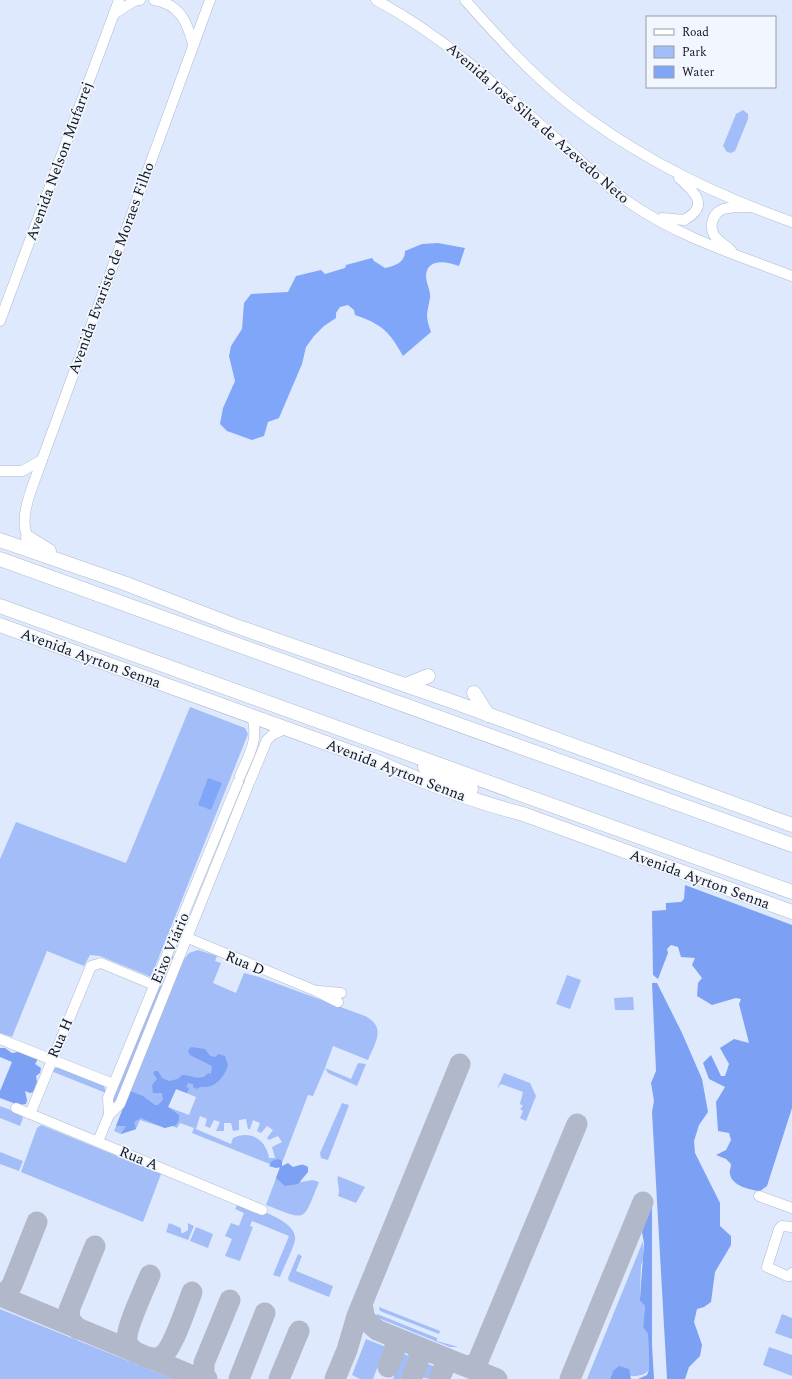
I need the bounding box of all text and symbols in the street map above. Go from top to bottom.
legend [646,16,776,88]
text: Road [682,23,709,42]
street label: Avenida José Silva de Azevedo Neto [441,37,634,210]
text: Park [682,43,707,62]
text: Water [682,63,714,82]
street label: Avenida Nelson Mufarrej [20,78,99,244]
street label: Avenida Evaristo de Moraes Filho [62,159,161,377]
street label: Avenida Ayrton Senna [17,622,165,695]
street label: Avenida Ayrton Senna [323,733,470,808]
street label: Avenida Ayrton Senna [626,843,774,916]
street label: Eixo Viário [145,909,196,987]
street label: Rua D [221,945,268,982]
street label: Rua H [42,1015,79,1062]
street label: Rua A [116,1140,162,1177]

